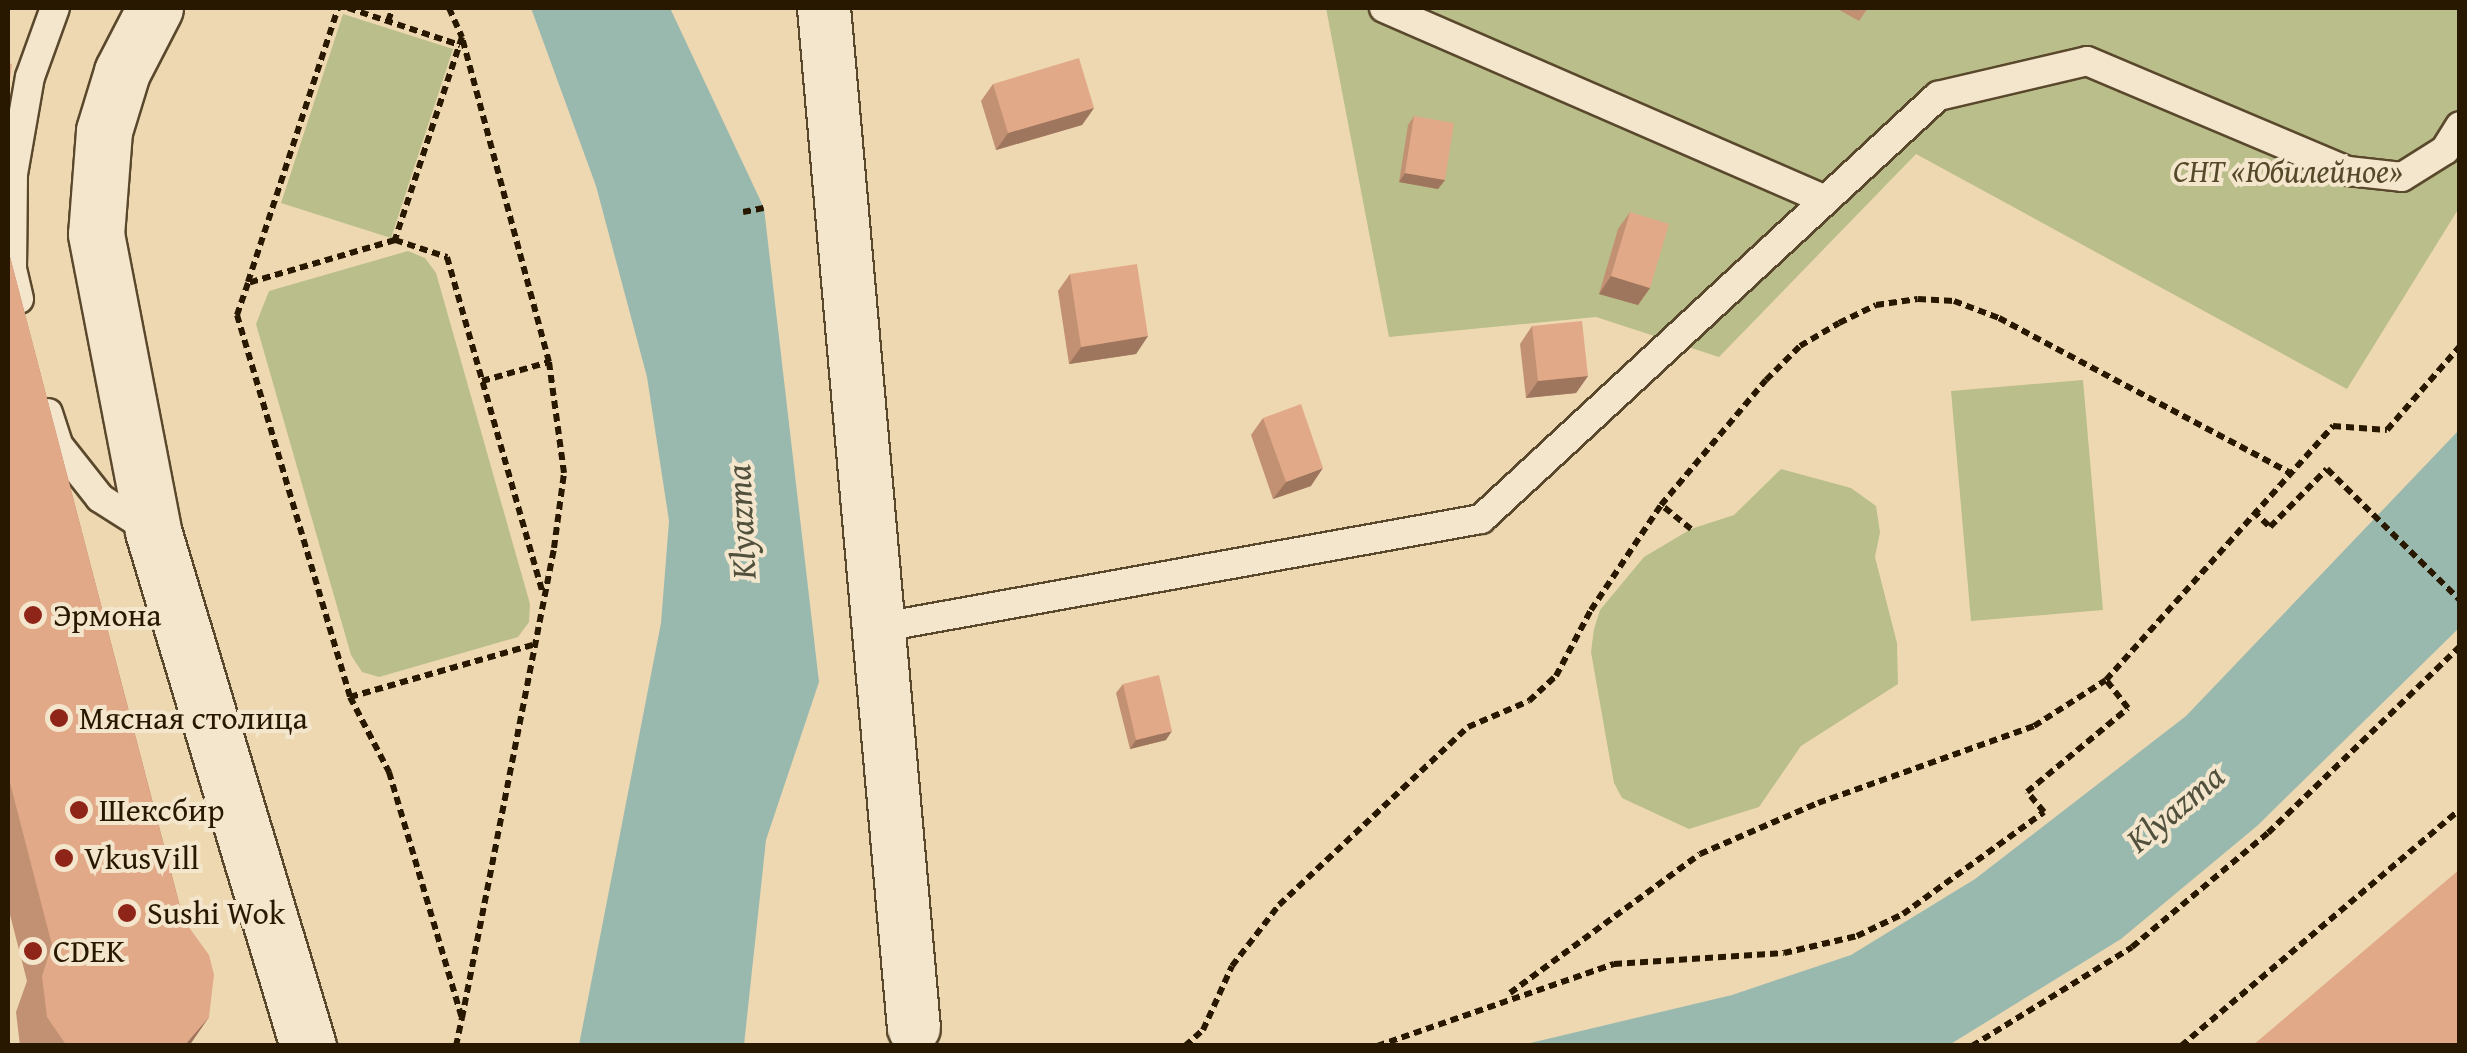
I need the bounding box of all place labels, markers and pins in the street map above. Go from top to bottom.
place label: Эрмона [53,596,162,634]
marker: Эрмона [22,604,44,626]
place label: Мясная столица [79,699,308,737]
marker: Мясная столица [48,707,70,729]
place label: Шексбир [99,791,224,829]
marker: Шексбир [68,799,90,821]
place label: VkusVill [84,839,199,877]
marker: VkusVill [53,847,75,869]
place label: Sushi Wok [147,894,285,932]
marker: Sushi Wok [116,902,138,924]
place label: CDEK [53,932,125,970]
marker: CDEK [22,940,44,962]

